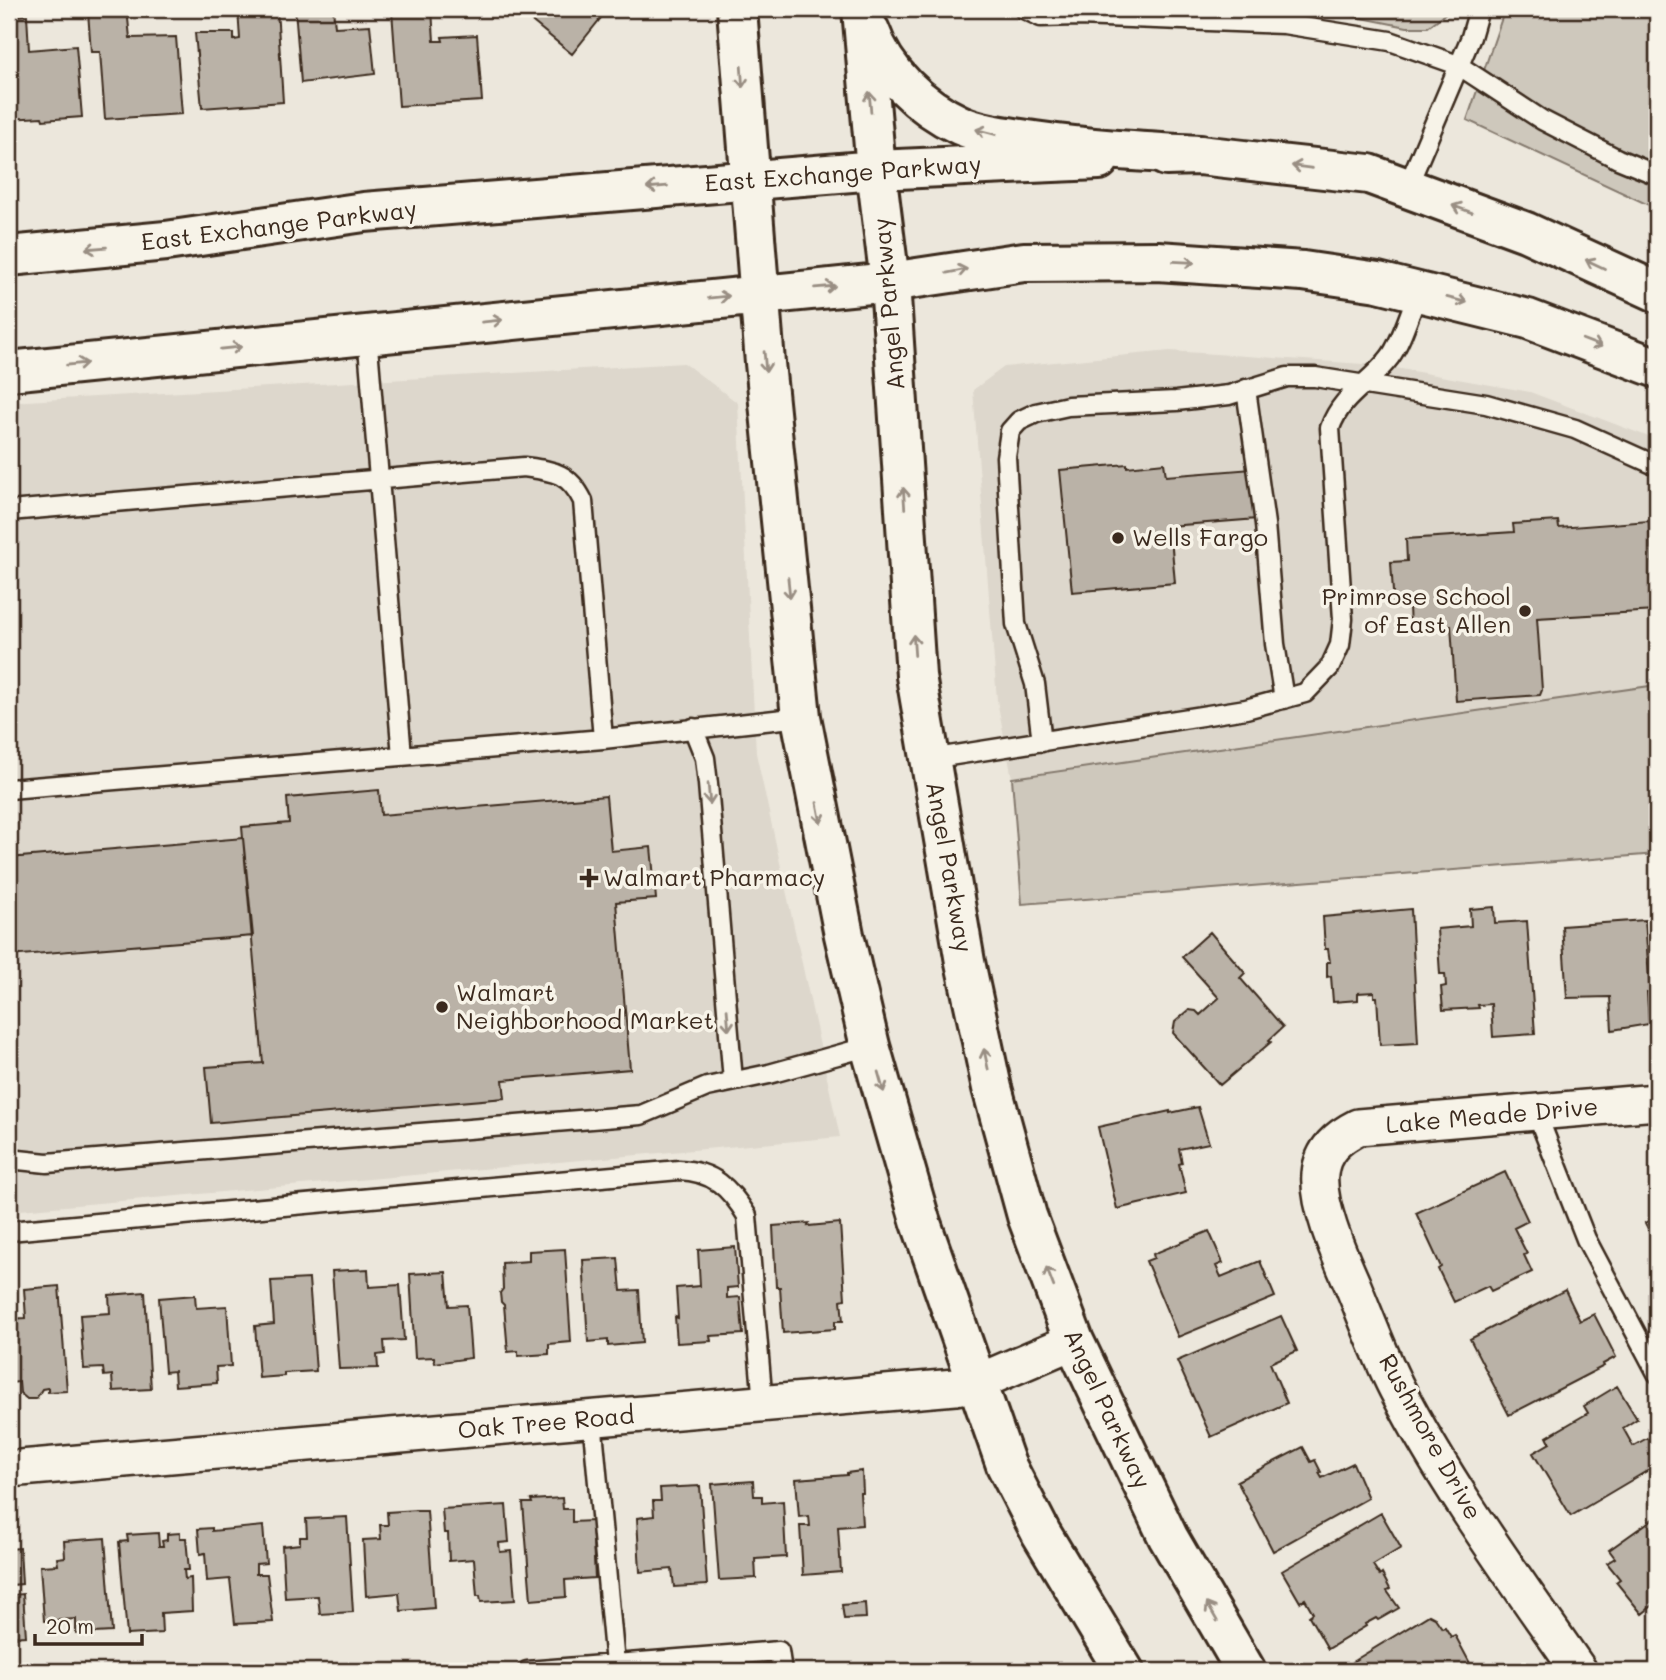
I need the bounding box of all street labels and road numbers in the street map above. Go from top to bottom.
street label: East Exchange Parkway [703,147,982,198]
street label: East Exchange Parkway [139,192,418,257]
street label: Angel Parkway [865,217,910,392]
street label: Angel Parkway [920,779,981,955]
street label: Lake Meade Drive [1384,1090,1599,1139]
street label: Angel Parkway [1058,1323,1159,1493]
street label: Rushmore Drive [1373,1348,1490,1525]
street label: Oak Tree Road [456,1398,635,1445]

